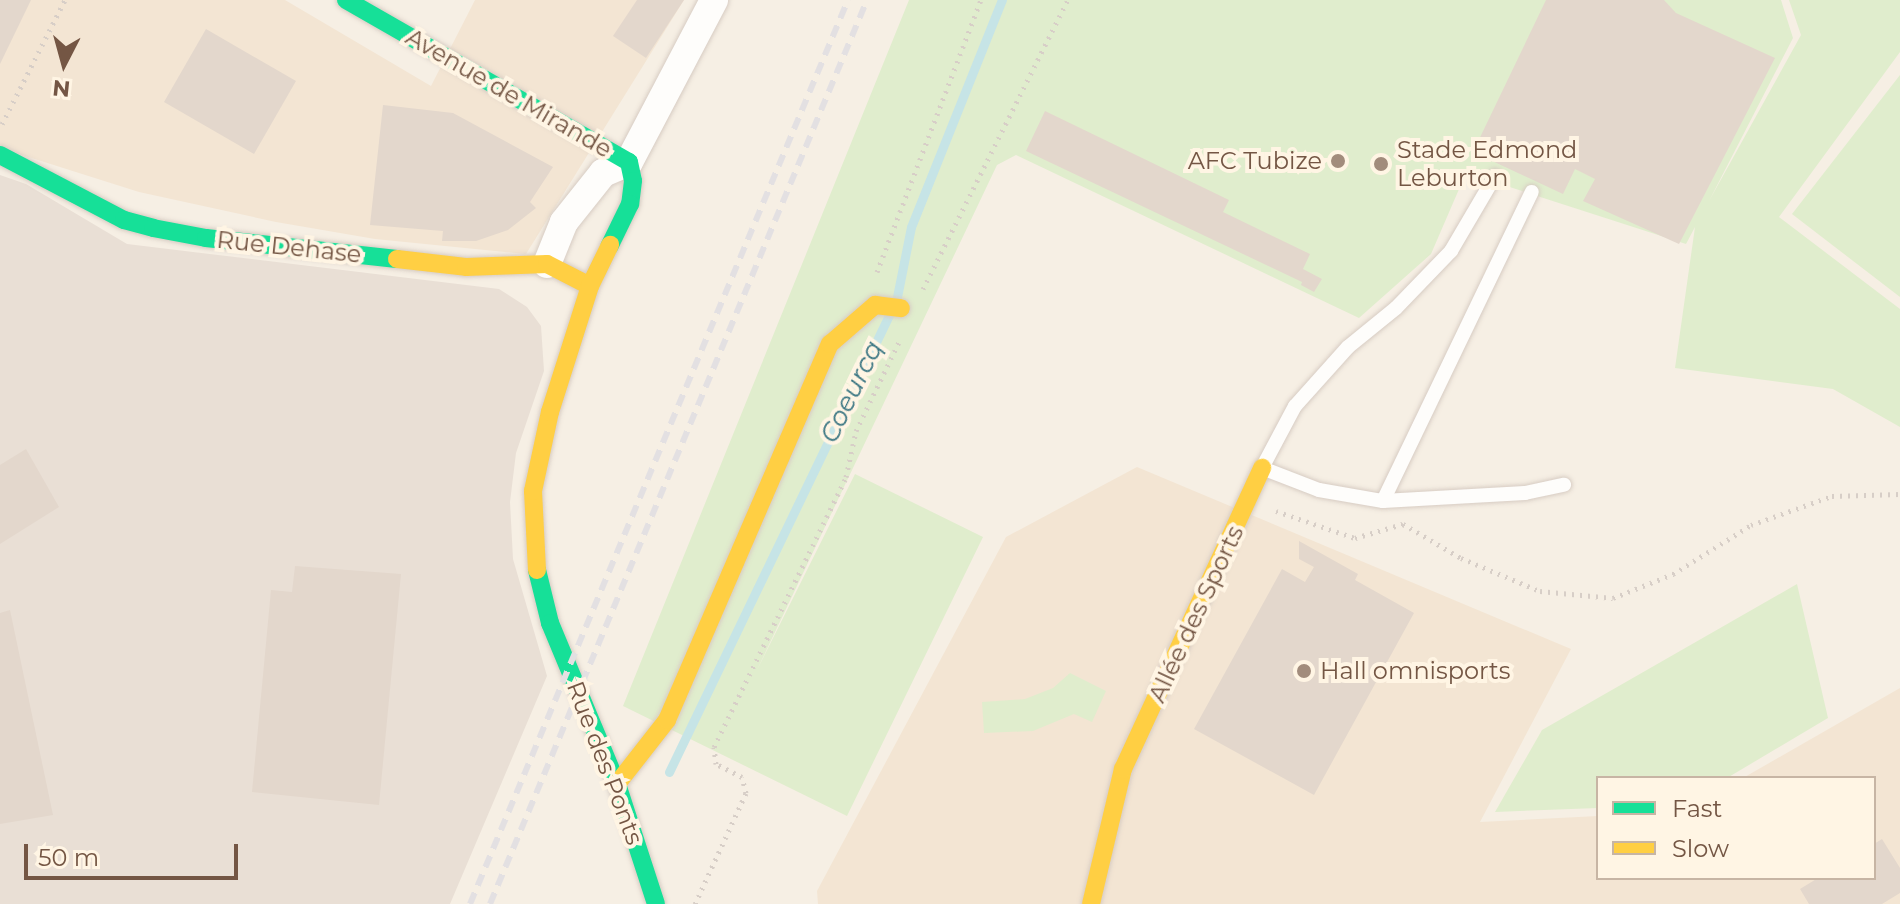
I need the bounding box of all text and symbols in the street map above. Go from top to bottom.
street label: Avenue de Mirande [401,22,617,164]
north arrow [24,24,104,104]
text: N [51,74,72,103]
place label: Stade Edmond Leburton [1397,136,1577,192]
place label: AFC Tubize [1188,147,1322,175]
marker: AFC Tubize [1329,152,1347,170]
marker: Stade Edmond Leburton [1372,155,1390,173]
street label: Rue Dehase [215,225,363,269]
water label: Coeurcq [814,336,890,448]
street label: Allée des Sports [1142,521,1250,707]
place label: Hall omnisports [1320,657,1511,685]
marker: Hall omnisports [1295,662,1313,680]
street label: Rue des Ponts [561,677,649,849]
legend [1596,776,1876,880]
text: Fast [1672,794,1722,823]
scale bar [28,828,242,878]
text: Slow [1672,834,1729,863]
text: 50 m [38,843,99,872]

